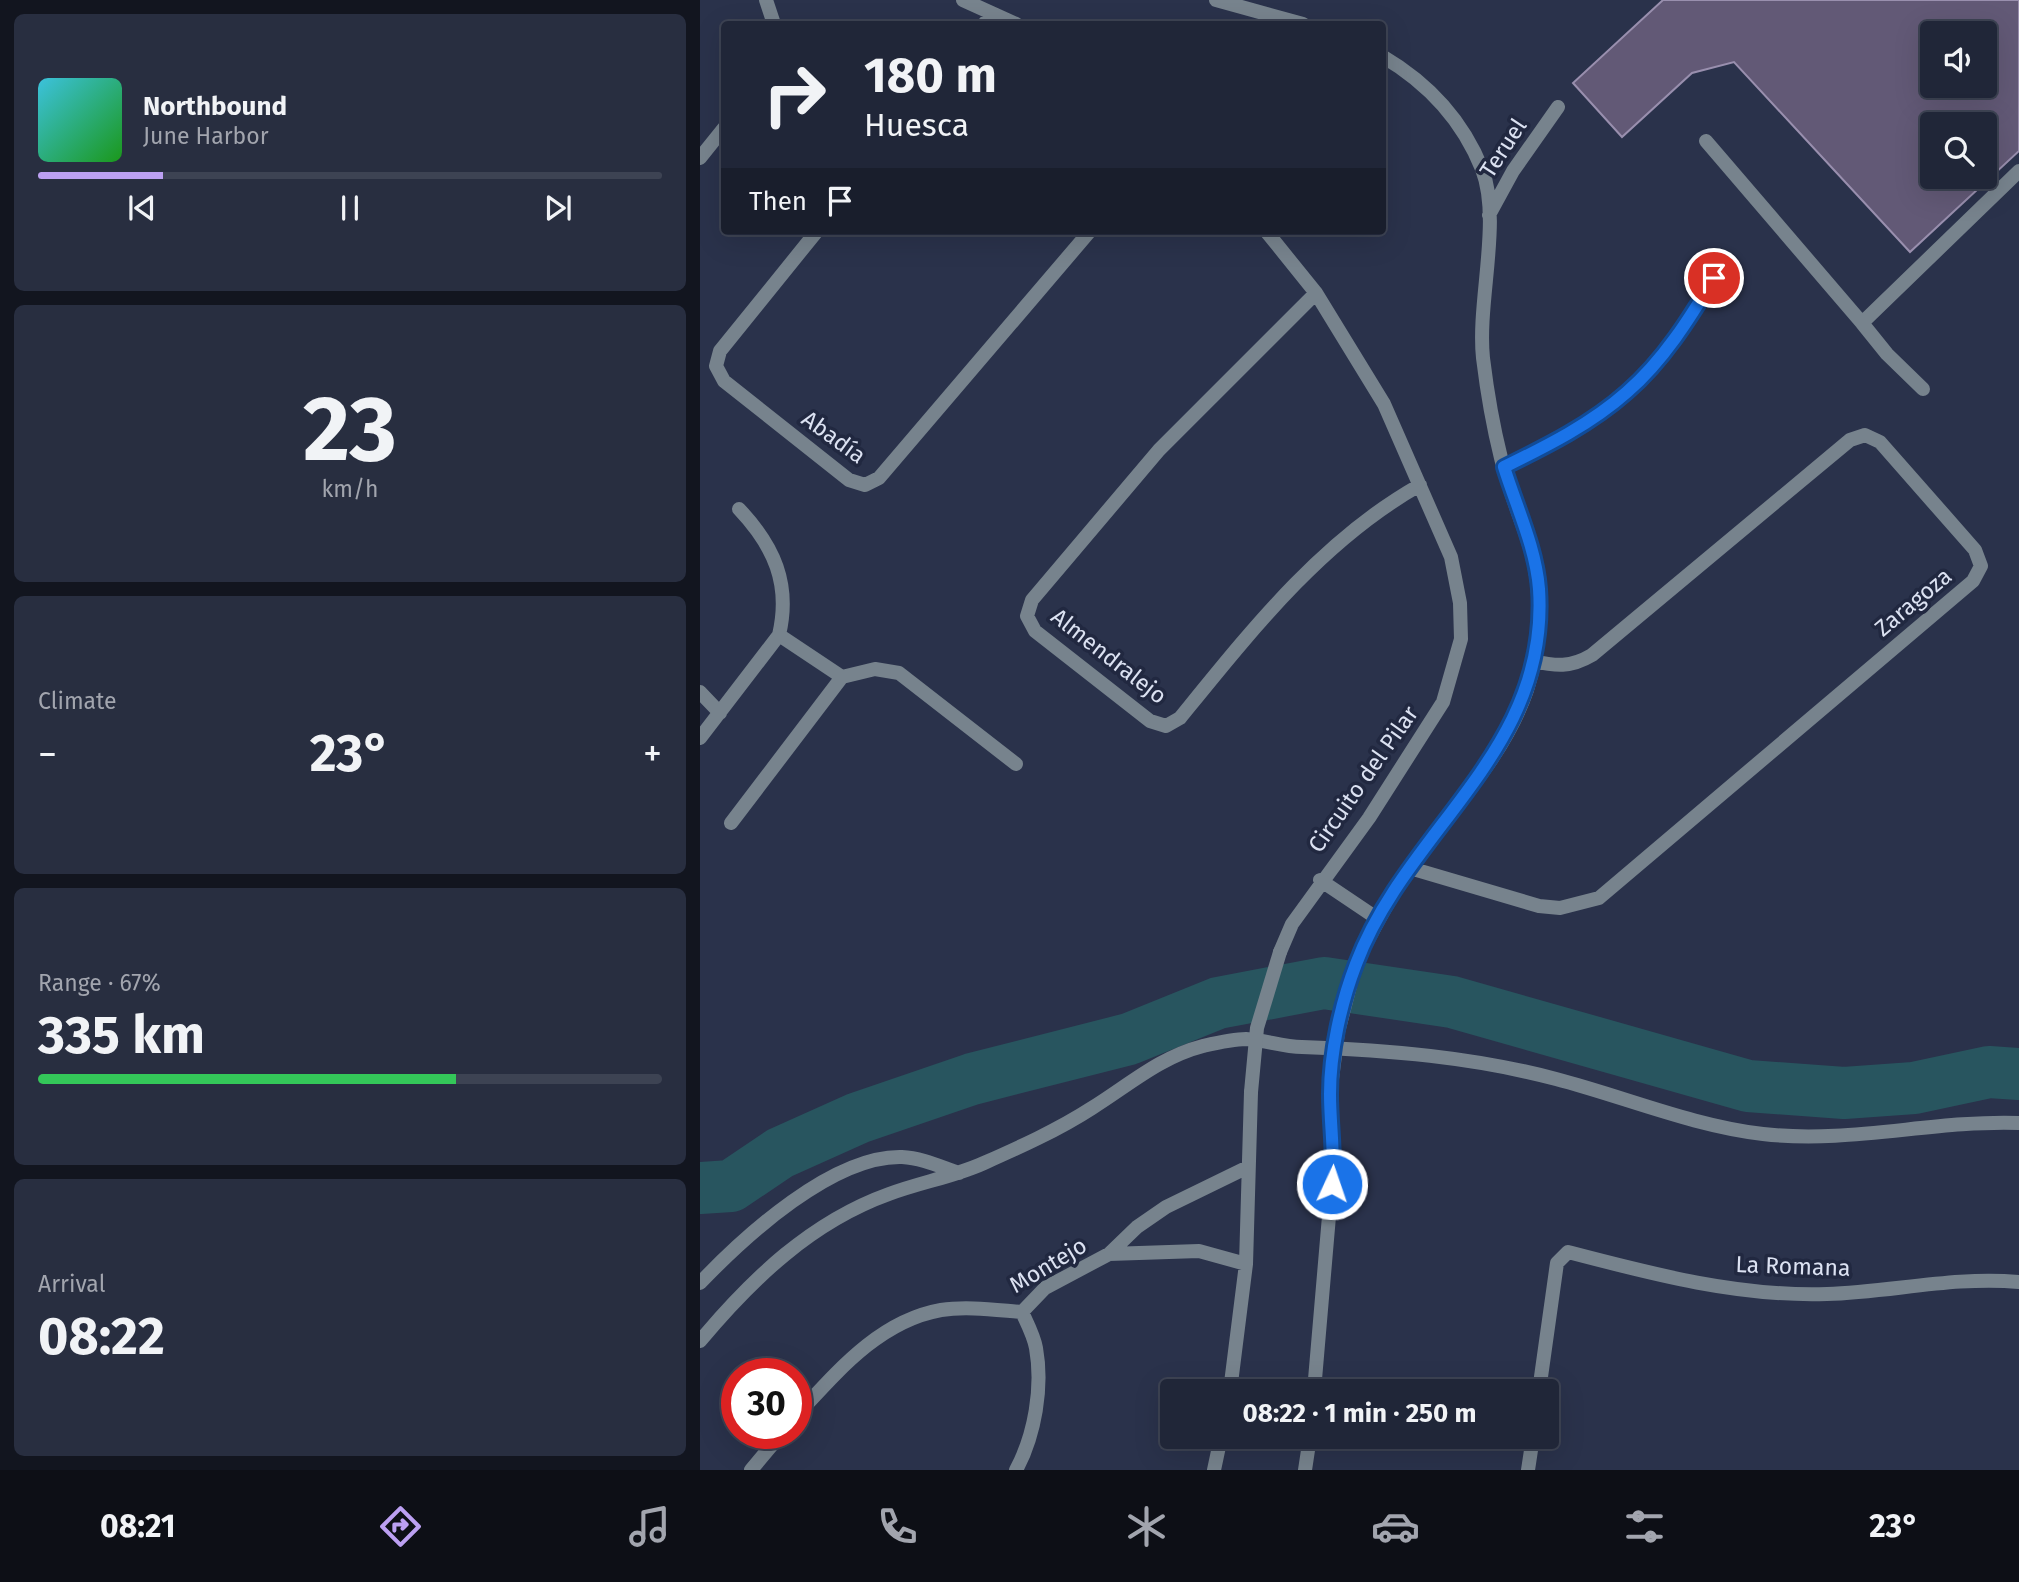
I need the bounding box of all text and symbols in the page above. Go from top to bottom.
map controls [1920,21,1997,189]
button: sound [1920,21,1997,98]
text: 180 m [864,46,997,105]
icon: right [749,49,840,140]
text: Northbound [143,91,287,122]
text: Huesca [864,106,969,144]
button: search [1920,112,1997,189]
street label: Teruel [1474,113,1533,183]
text: June Harbor [143,122,269,150]
icon: arrive [821,182,859,220]
text: Then [749,186,807,217]
icon: previous [123,189,161,227]
icon: pause [331,189,369,227]
icon: next [539,189,577,227]
pin [1684,248,1744,308]
icon: arrive [1695,259,1733,297]
text: 23 [303,375,397,484]
street label: Abadía [797,404,871,470]
text: km/h [322,475,378,503]
street label: Zaragoza [1869,562,1957,642]
street label: Almendralejo [1046,602,1172,710]
text: Climate [38,687,117,715]
street label: Circuito del Pilar [1302,700,1424,858]
text: 23° [310,722,390,785]
text: − [38,731,57,777]
text: + [643,731,662,777]
text: Range · 67% [38,969,161,997]
text: 335 km [38,1004,205,1067]
position arrow [1295,1147,1369,1221]
street label: Montejo [1004,1231,1092,1299]
street label: La Romana [1735,1250,1851,1282]
text: Arrival [38,1270,105,1298]
text: 08:22 [38,1305,165,1368]
speed limit sign: 30 [721,1358,812,1449]
text: 08:22 · 1 min · 250 m [1243,1398,1476,1429]
icon: directions [376,1502,425,1551]
icon: music [625,1502,674,1551]
icon: phone [873,1502,922,1551]
icon: climate [1122,1502,1171,1551]
icon: car [1371,1502,1420,1551]
icon: filters [1620,1502,1669,1551]
text: 08:21 [100,1507,176,1545]
text: 23° [1869,1507,1919,1545]

